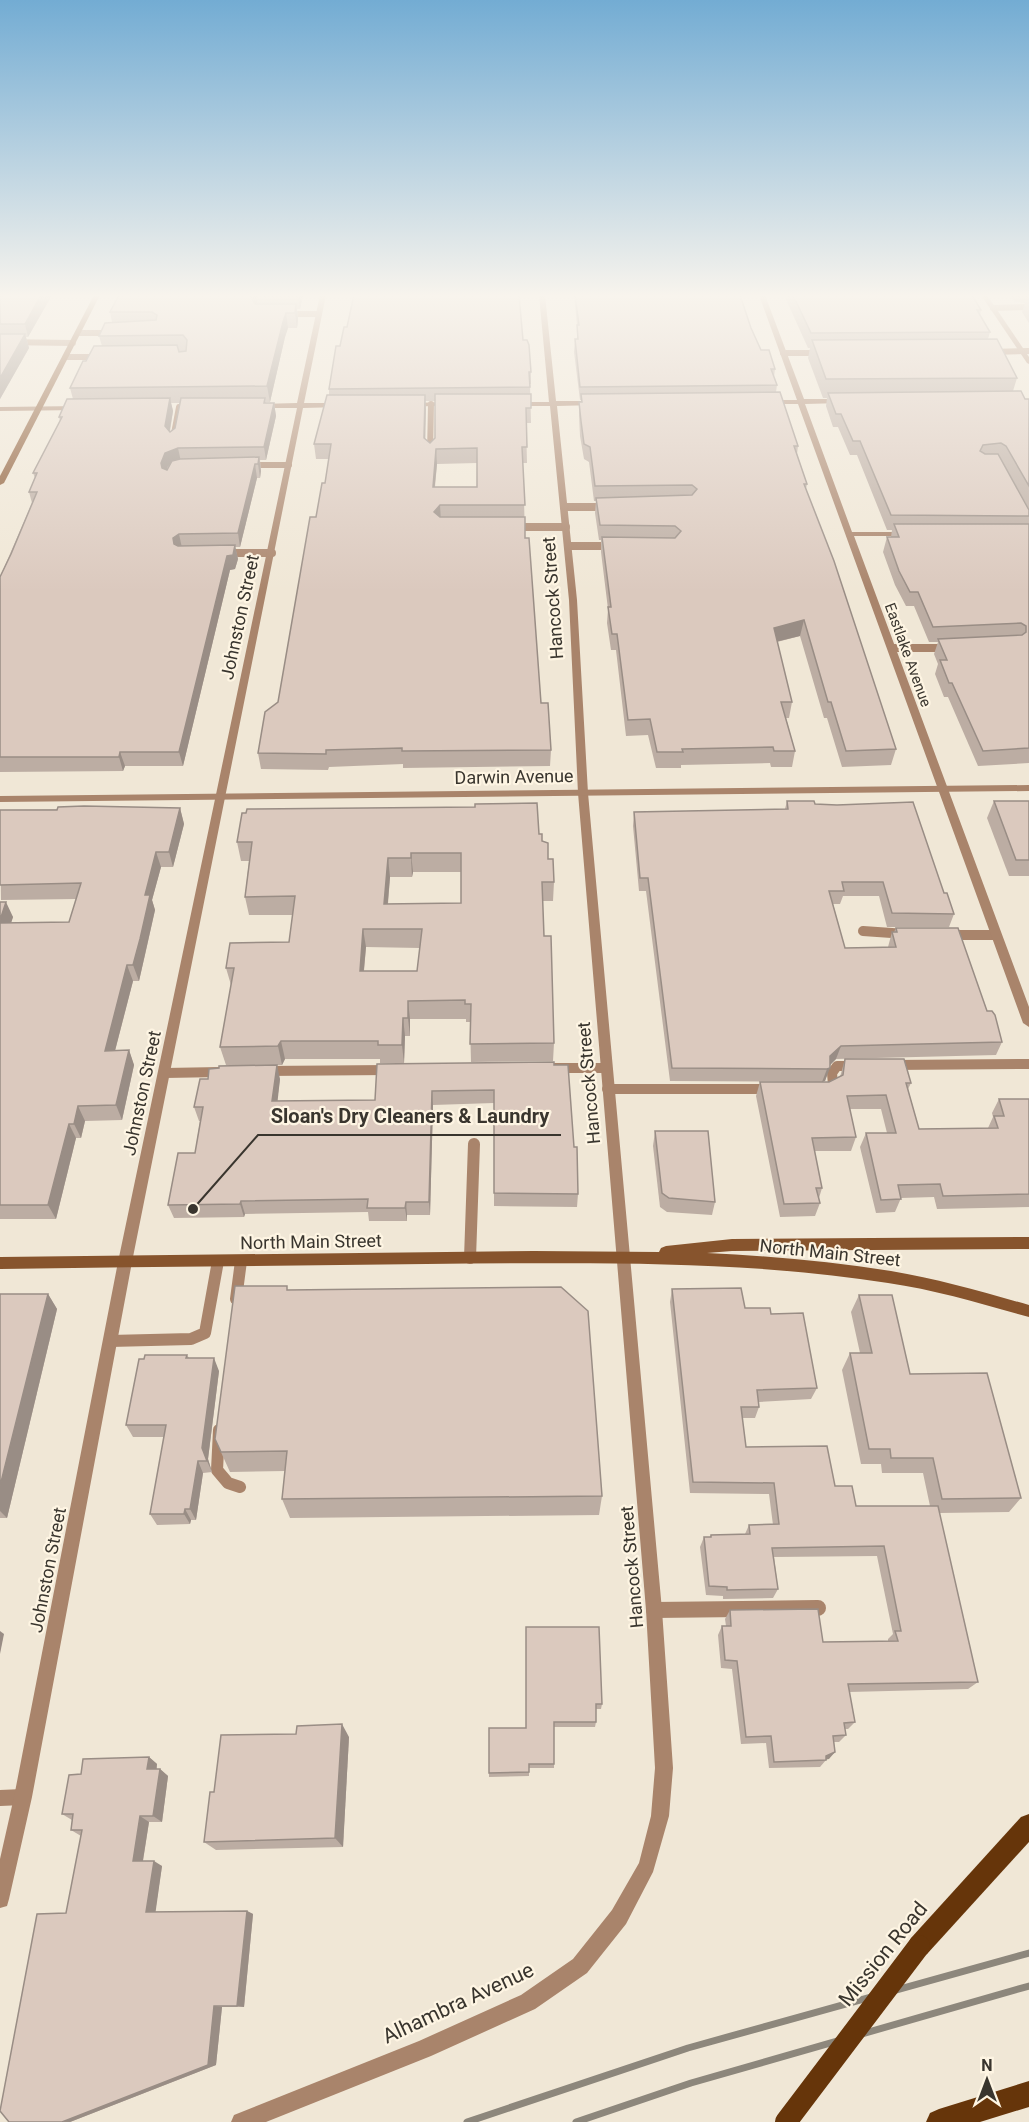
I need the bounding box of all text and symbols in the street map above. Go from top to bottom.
street label: Hancock Street [538,536,567,660]
street label: Johnston Street [216,552,263,681]
street label: Eastlake Avenue [881,601,935,709]
street label: Darwin Avenue [454,765,574,788]
street label: Hancock Street [573,1021,604,1145]
street label: Johnston Street [118,1028,165,1157]
callout: Sloan's Dry Cleaners & Laundry [258,1097,561,1135]
text: Sloan's Dry Cleaners & Laundry [271,1104,550,1128]
street label: North Main Street [240,1230,382,1253]
street label: North Main Street [758,1235,902,1270]
street label: Johnston Street [25,1505,70,1634]
street label: Hancock Street [616,1505,647,1629]
street label: Mission Road [834,1897,932,2011]
street label: Alhambra Avenue [379,1957,537,2049]
north arrow [957,2050,1017,2110]
text: N [981,2056,993,2075]

